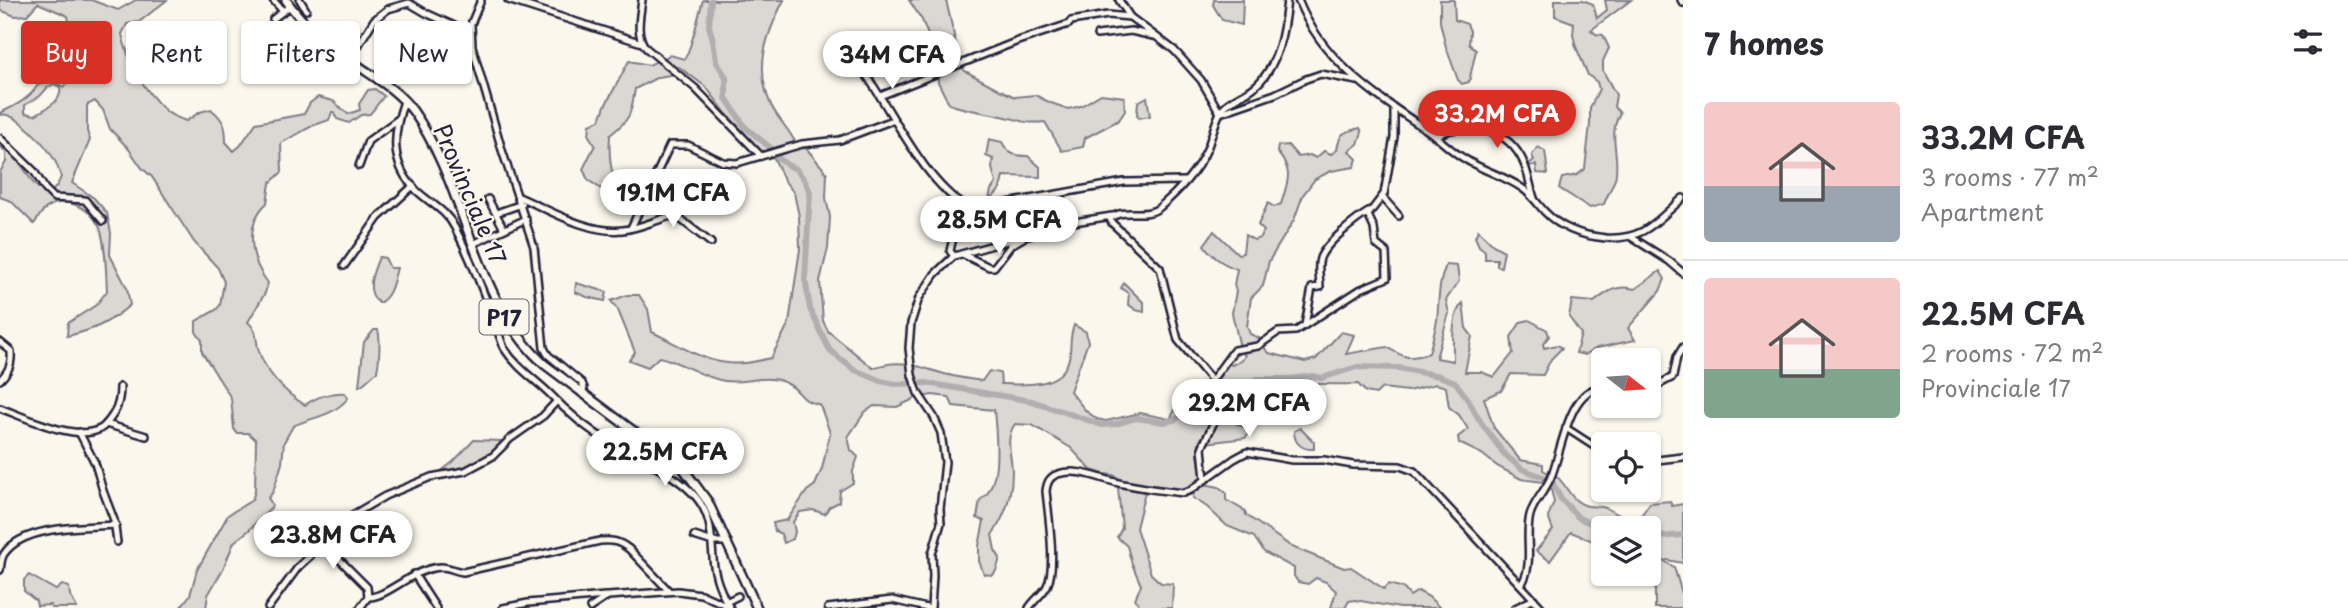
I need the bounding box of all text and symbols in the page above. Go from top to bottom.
text: 7 homes [1704,20,1824,65]
chip: Buy [21,21,112,84]
chip: Rent [126,21,227,84]
chip: Filters [241,21,360,84]
chip: New [374,21,472,84]
icon: filters [2289,23,2327,61]
pin: 34M CFA [827,32,957,91]
text: 34M CFA [839,36,945,71]
pin: 33.2M CFA [1417,90,1577,150]
text: 33.2M CFA [1434,95,1560,130]
text: 33.2M CFA [1921,114,2085,159]
street label: Provinciale 17 [426,118,516,270]
icon: home [1760,130,1844,214]
text: 3 rooms · 77 m² [1921,159,2099,194]
pin: 19.1M CFA [593,170,753,229]
text: 19.1M CFA [616,174,730,209]
text: Apartment [1921,194,2044,229]
pin: 28.5M CFA [919,196,1079,256]
text: 28.5M CFA [936,201,1062,236]
text: 22.5M CFA [1921,290,2085,335]
road number: P17 [480,300,528,334]
icon: home [1760,306,1844,390]
text: 2 rooms · 72 m² [1921,335,2103,370]
north arrow [1591,348,1661,418]
map controls [1591,348,1661,586]
text: Provinciale 17 [1921,370,2071,405]
pin: 29.2M CFA [1169,380,1329,439]
text: 29.2M CFA [1188,384,1310,419]
pin: 22.5M CFA [585,428,745,488]
button: locate [1591,432,1661,502]
text: 22.5M CFA [602,433,728,468]
pin: 23.8M CFA [253,512,413,571]
text: 23.8M CFA [270,516,396,551]
button: layers [1591,516,1661,586]

